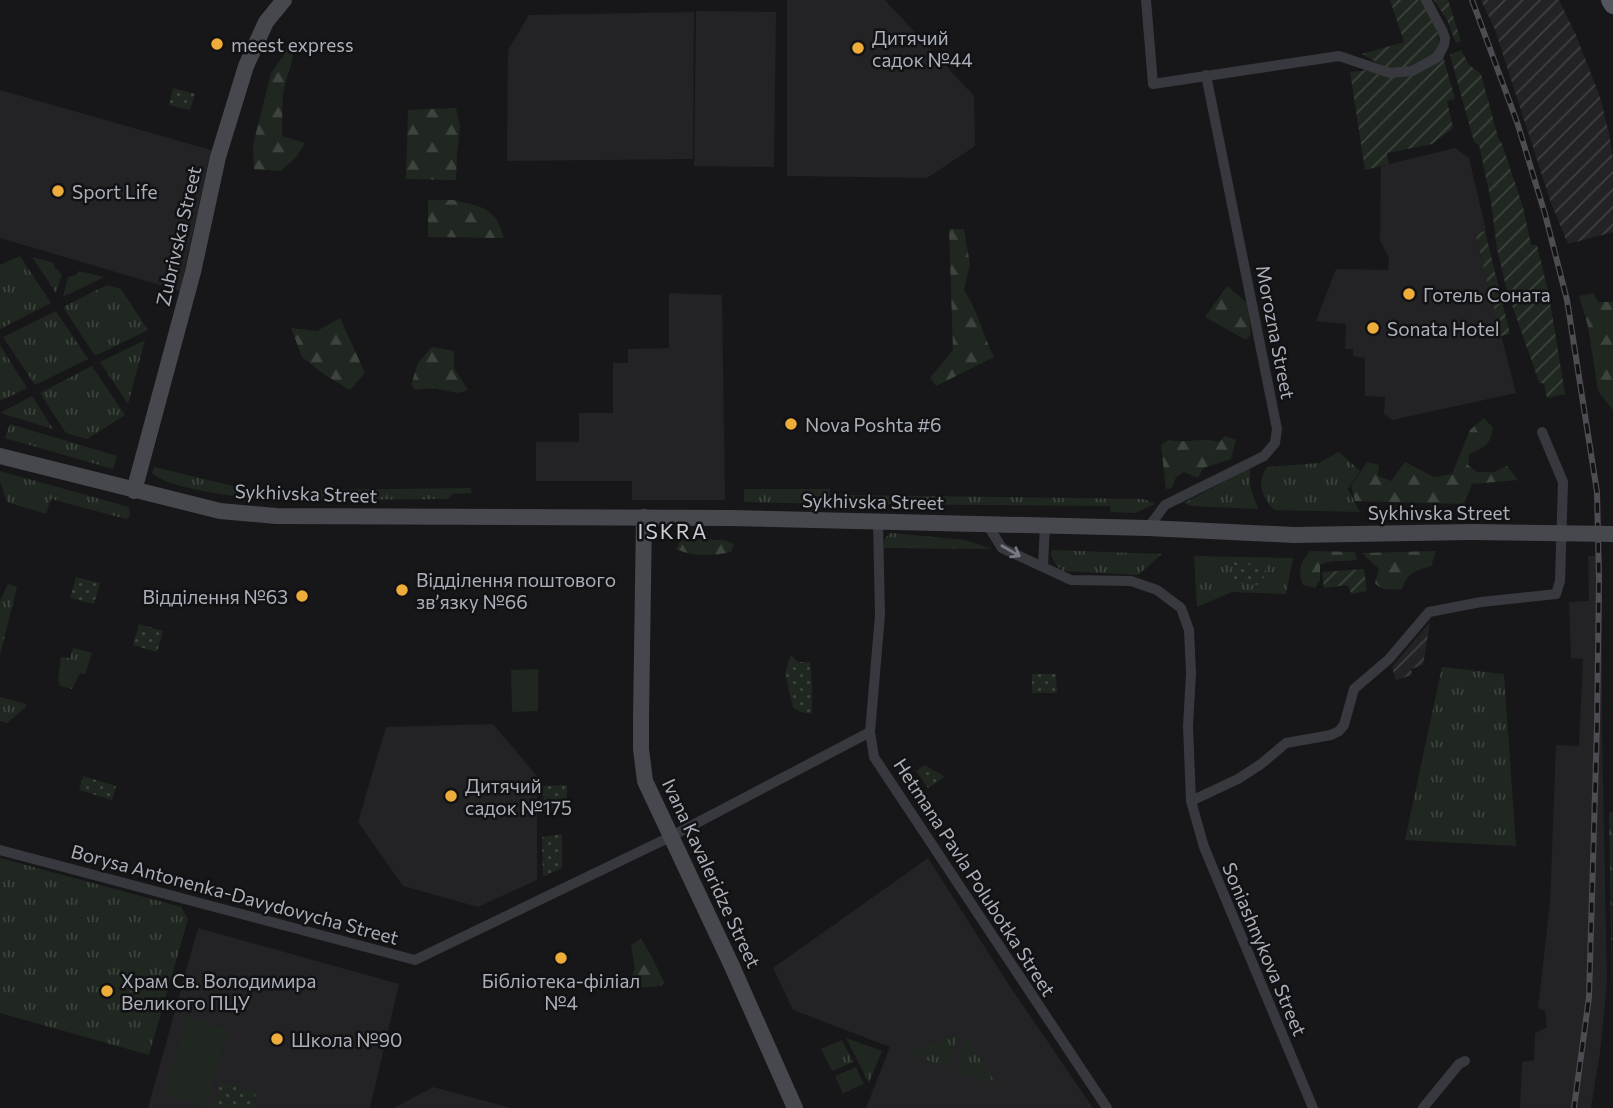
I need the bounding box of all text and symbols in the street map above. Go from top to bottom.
place label: Дитячий садок №44 [872,26,973,71]
place label: meest express [231,33,354,56]
marker: meest express [209,36,225,52]
marker: Дитячий садок №44 [850,40,866,56]
street label: Zubrivska Street [151,164,205,308]
place label: Sport Life [72,180,158,203]
marker: Sport Life [50,183,66,199]
street label: Morozna Street [1252,263,1300,401]
place label: Готель Соната [1423,283,1551,306]
marker: Готель Соната [1401,286,1417,302]
place label: Sonata Hotel [1387,317,1500,340]
marker: Sonata Hotel [1365,320,1381,336]
place label: Nova Poshta #6 [805,413,942,436]
marker: Nova Poshta #6 [783,416,799,432]
street label: Sykhivska Street [234,479,378,507]
street label: Sykhivska Street [802,488,945,514]
street label: Sykhivska Street [1368,501,1510,524]
district label: ISKRA [638,518,708,543]
one-way arrow [1000,544,1020,558]
place label: Відділення поштового зв’язку №66 [416,568,616,613]
marker: Відділення поштового зв’язку №66 [394,582,410,598]
place label: Відділення №63 [142,585,288,608]
marker: Відділення №63 [294,588,310,604]
street label: Hetmana Pavla Polubotka Street [889,754,1061,1000]
place label: Дитячий садок №175 [465,774,572,819]
street label: Ivana Kavaleridze Street [658,775,766,972]
marker: Дитячий садок №175 [443,788,459,804]
street label: Borysa Antonenka-Davydovycha Street [69,839,401,949]
street label: Soniashnykova Street [1218,859,1312,1039]
marker: Бібліотека-філіал №4 [553,950,569,966]
place label: Храм Св. Володимира Великого ПЦУ [121,969,316,1014]
place label: Бібліотека-філіал №4 [482,969,640,1014]
marker: Храм Св. Володимира Великого ПЦУ [99,983,115,999]
place label: Школа №90 [291,1028,402,1051]
marker: Школа №90 [269,1031,285,1047]

